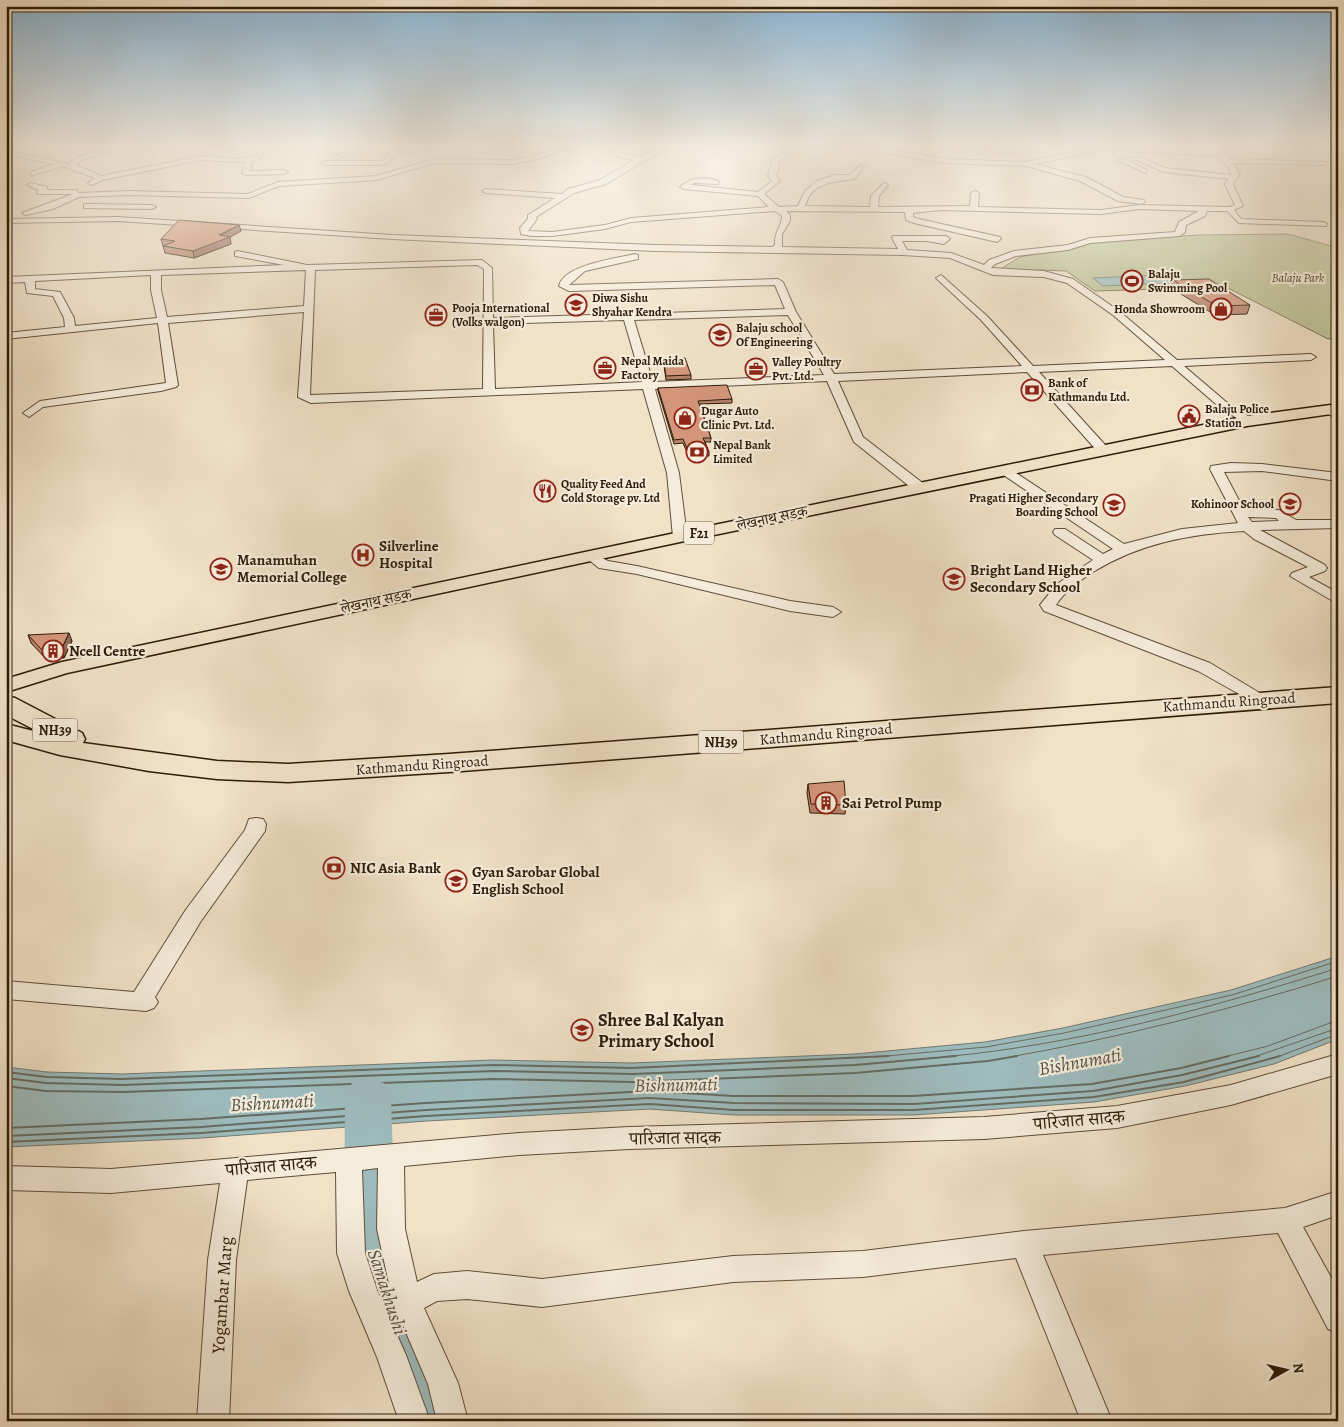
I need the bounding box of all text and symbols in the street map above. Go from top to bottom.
place label: Balaju Swimming Pool [1148,266,1228,296]
sports icon: Balaju Swimming Pool [1120,269,1144,293]
park label: Balaju Park [1272,270,1325,286]
place label: Diwa Sishu Shyahar Kendra [592,290,672,320]
school or university icon: Diwa Sishu Shyahar Kendra [564,293,588,317]
shop icon: Honda Showroom [1209,297,1233,321]
place label: Pooja International (Volks walgon) [452,300,550,330]
place label: Honda Showroom [1114,301,1205,317]
office icon: Pooja International (Volks walgon) [424,303,448,327]
place label: Balaju school Of Engineering [736,320,814,350]
school or university icon: Balaju school Of Engineering [708,323,732,347]
place label: Nepal Maida Factory [621,353,684,383]
place label: Valley Poultry Pvt. Ltd. [771,354,841,384]
office icon: Nepal Maida Factory [593,356,617,380]
office icon: Valley Poultry Pvt. Ltd. [744,357,768,381]
place label: Bank of Kathmandu Ltd. [1048,375,1130,405]
bank icon: Bank of Kathmandu Ltd. [1020,378,1044,402]
place label: Balaju Police Station [1205,401,1270,431]
place label: Dugar Auto Clinic Pvt. Ltd. [701,403,775,433]
public building icon: Balaju Police Station [1177,404,1201,428]
shop icon: Dugar Auto Clinic Pvt. Ltd. [673,406,697,430]
place label: Nepal Bank Limited [713,437,772,467]
bank icon: Nepal Bank Limited [685,440,709,464]
place label: Quality Feed And Cold Storage pv. Ltd [561,476,661,506]
restaurant icon: Quality Feed And Cold Storage pv. Ltd [533,479,557,503]
place label: Pragati Higher Secondary Boarding School [969,490,1099,520]
school or university icon: Kohinoor School [1278,492,1302,516]
school or university icon: Pragati Higher Secondary Boarding School [1102,493,1126,517]
place label: Kohinoor School [1191,496,1275,512]
street label: लेखनाथ सडक [734,500,811,535]
road number: F21 [684,522,714,544]
place label: Silverline Hospital [379,536,439,573]
hospital icon: Silverline Hospital [351,543,375,567]
place label: Manamuhan Memorial College [237,550,347,587]
school or university icon: Manamuhan Memorial College [209,557,233,581]
place label: Bright Land Higher Secondary School [970,560,1092,597]
school or university icon: Bright Land Higher Secondary School [942,567,966,591]
street label: लेखनाथ सडक [338,583,415,618]
building icon: Ncell Centre [41,639,65,663]
place label: Ncell Centre [69,641,146,661]
street label: Kathmandu Ringroad [1162,687,1297,717]
road number: NH39 [32,718,78,742]
street label: Kathmandu Ringroad [759,718,894,750]
road number: NH39 [698,730,744,754]
street label: Kathmandu Ringroad [355,750,490,780]
building icon: Sai Petrol Pump [814,791,838,815]
place label: Sai Petrol Pump [842,793,942,813]
bank icon: NIC Asia Bank [322,856,346,880]
place label: NIC Asia Bank [350,858,441,878]
place label: Gyan Sarobar Global English School [472,862,599,899]
school or university icon: Gyan Sarobar Global English School [444,869,468,893]
place label: Shree Bal Kalyan Primary School [598,1008,724,1053]
school or university icon: Shree Bal Kalyan Primary School [570,1018,594,1042]
water label: Bishnumati [1037,1042,1123,1082]
water label: Bishnumati [634,1071,718,1099]
water label: Bishnumati [230,1088,314,1118]
street label: पारिजात सादक [1031,1104,1127,1136]
street label: पारिजात सादक [628,1125,722,1151]
street label: पारिजात सादक [223,1150,319,1182]
street label: Yogambar Marg [206,1236,238,1355]
water label: Samakhushi [361,1246,413,1338]
north arrow [1262,1344,1312,1394]
text: N [1288,1362,1308,1375]

